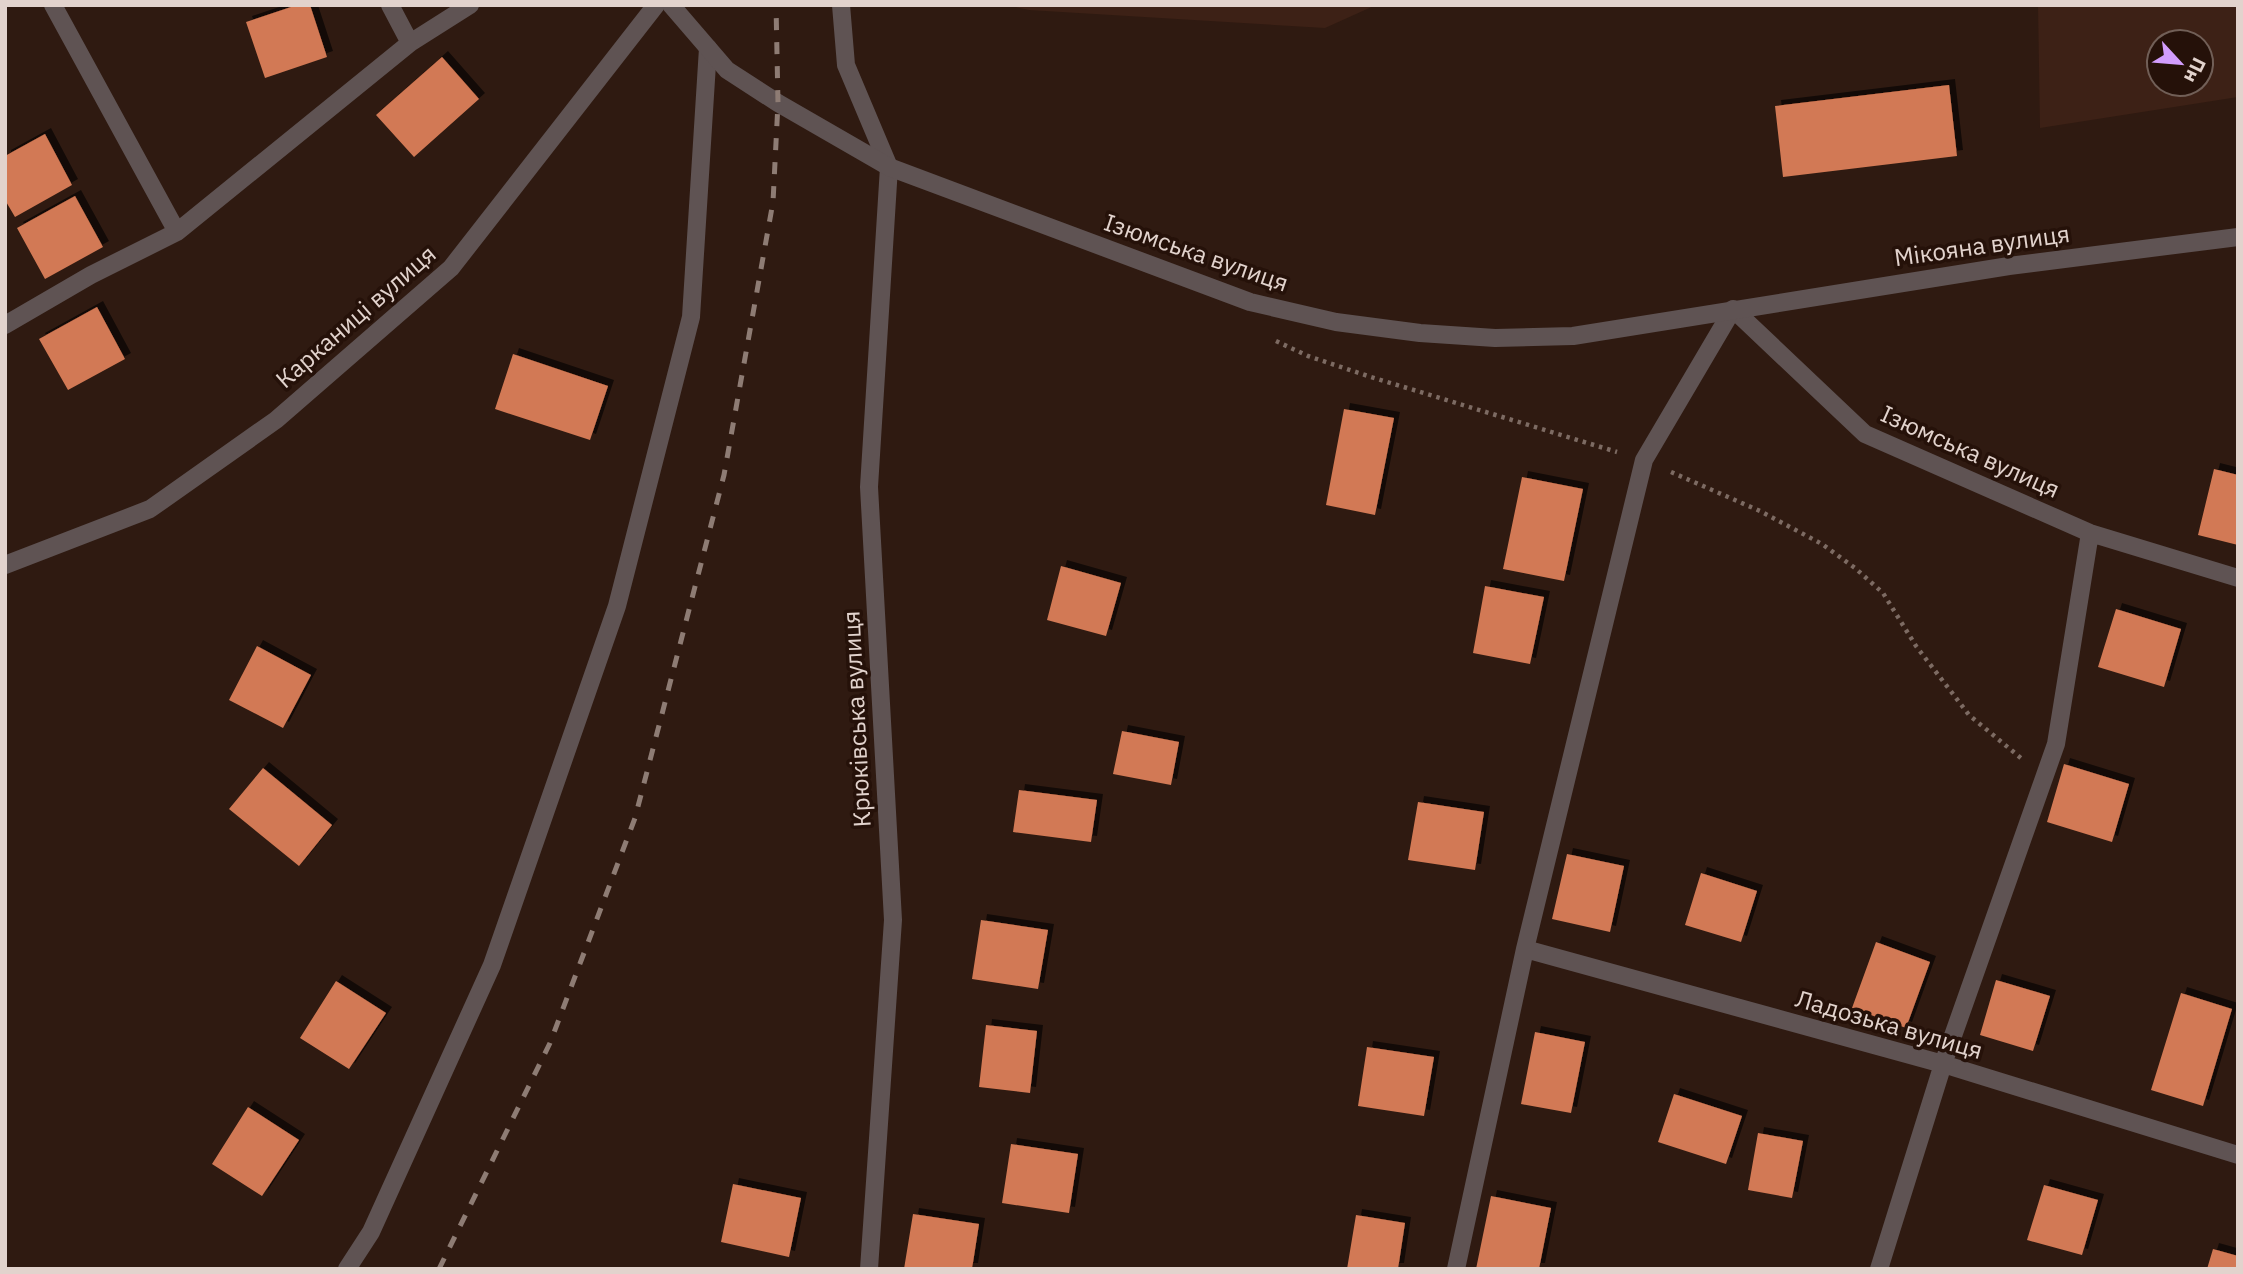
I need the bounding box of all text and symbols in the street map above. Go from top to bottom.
north arrow [2145,28,2215,98]
text: Пн [2179,54,2212,87]
street label: Ізюмська вулиця [1100,206,1293,299]
street label: Мікояна вулиця [1892,217,2072,273]
street label: Карканиці вулиця [269,238,442,395]
street label: Ізюмська вулиця [1876,397,2065,505]
street label: Крюківська вулиця [834,610,878,828]
street label: Ладозька вулиця [1792,982,1986,1066]

